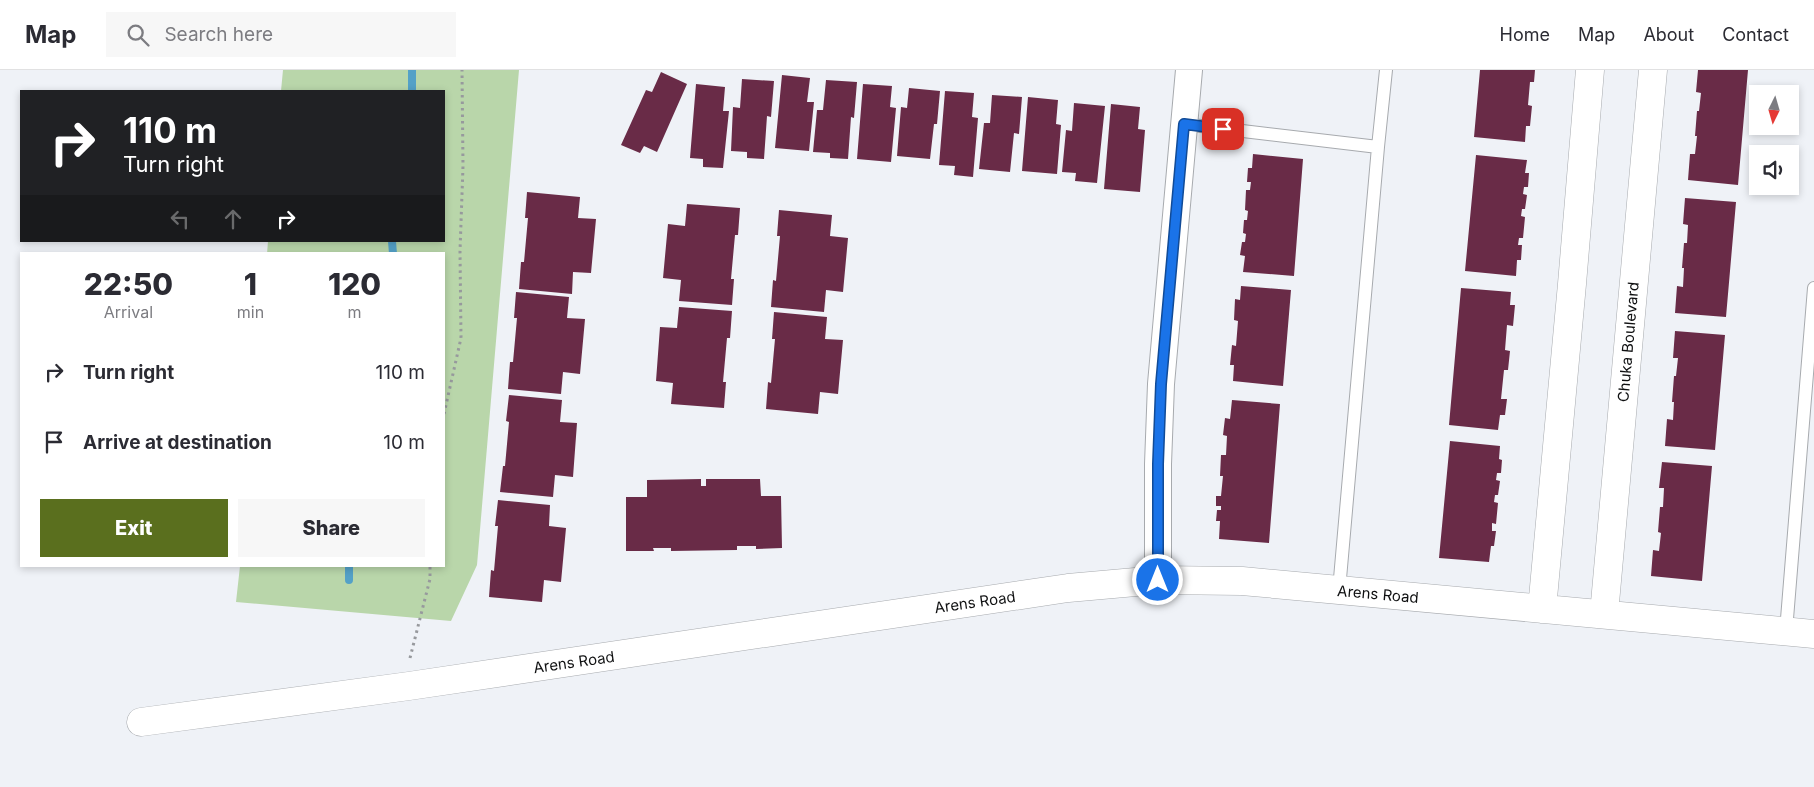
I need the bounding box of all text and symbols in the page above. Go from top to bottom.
search box [106,12,456,57]
text: Map [25,20,76,49]
icon: search [124,21,152,49]
text: Search here [164,23,273,46]
text: Home [1500,24,1550,45]
text: Map [1578,24,1615,45]
text: About [1643,24,1694,45]
text: Contact [1722,24,1789,45]
north arrow [1749,85,1799,135]
map controls [1749,85,1799,195]
pin [1202,108,1244,150]
text: 110 m [123,109,217,151]
icon: right [40,110,105,175]
icon: arrive [1209,115,1237,143]
button: sound [1749,145,1799,195]
text: Turn right [123,151,224,177]
icon: left [166,205,194,233]
icon: ahead [219,205,247,233]
icon: right [272,205,300,233]
text: 22:50 [84,266,173,302]
text: 1 [244,266,257,302]
text: 120 [328,266,381,302]
street label: Chuka Boulevard [1613,281,1643,403]
text: Arrival [104,302,153,322]
text: min [237,302,264,322]
text: m [348,302,362,322]
icon: right [40,358,68,386]
text: Turn right [83,361,174,384]
text: 110 m [376,361,425,384]
icon: arrive [40,428,68,456]
text: Arrive at destination [83,431,272,454]
text: 10 m [383,431,425,454]
button: Exit [40,499,228,557]
button: Share [238,499,425,557]
position arrow [1131,553,1183,605]
street label: Arens Road [1336,581,1420,607]
street label: Arens Road [933,587,1017,617]
street label: Arens Road [532,647,616,677]

